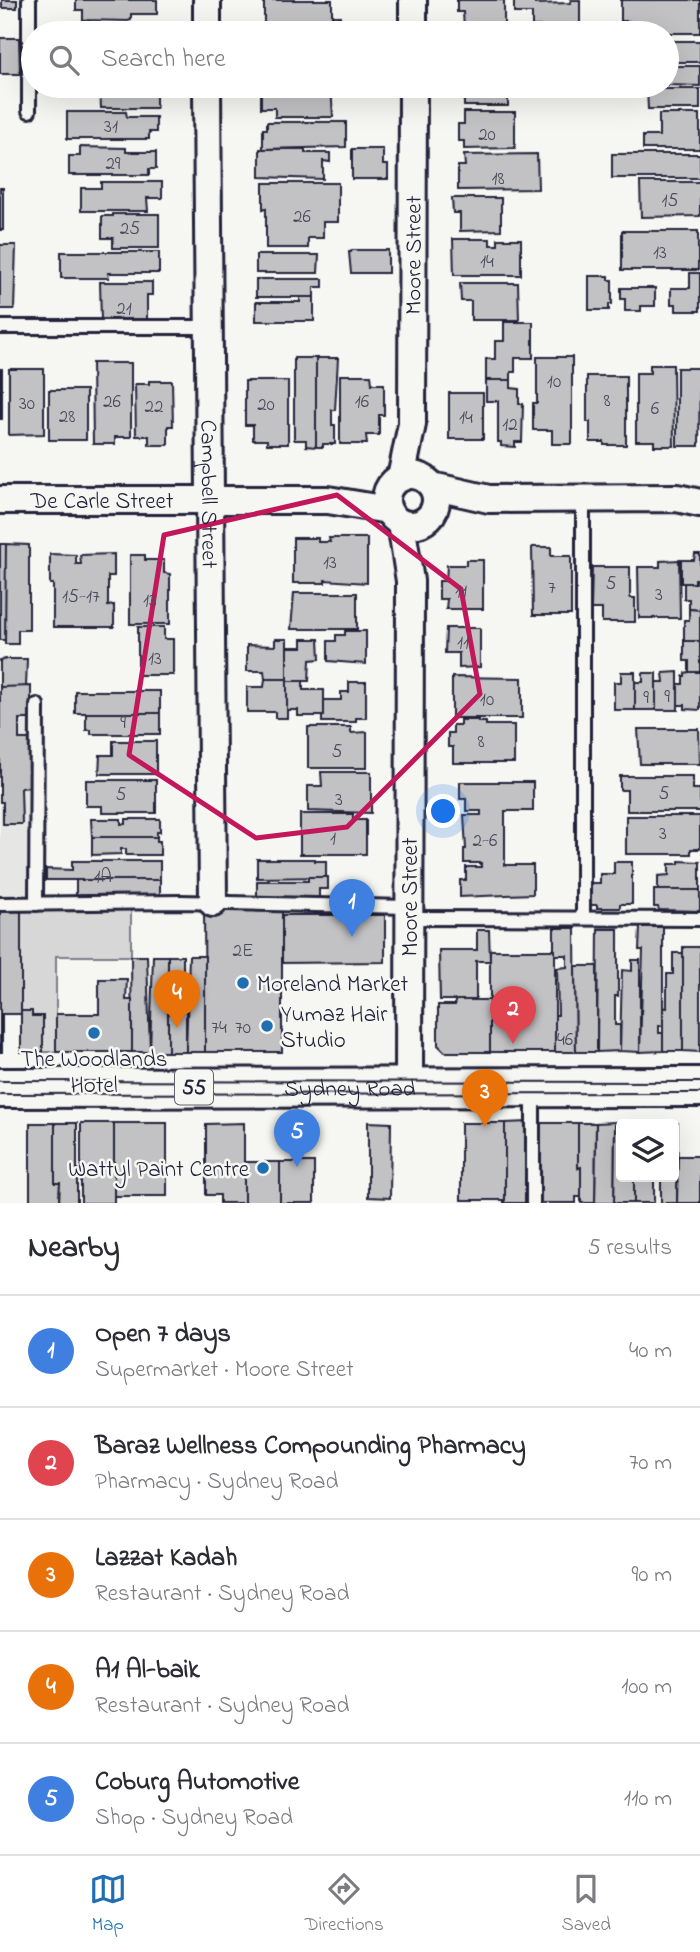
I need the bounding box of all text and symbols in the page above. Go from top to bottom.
search box [21,21,679,98]
icon: search [45,41,83,79]
text: Search here [101,41,226,79]
house number: 31 [104,114,118,141]
house number: 20 [478,122,496,149]
house number: 29 [105,151,121,178]
house number: 18 [491,166,505,193]
house number: 15 [662,188,679,215]
street label: Moore Street [398,195,432,315]
house number: 26 [293,204,311,231]
house number: 25 [120,216,140,243]
house number: 13 [653,240,667,267]
house number: 14 [480,249,494,276]
house number: 21 [116,296,132,323]
house number: 10 [547,369,561,396]
house number: 8 [603,388,611,415]
house number: 26 [103,389,121,416]
house number: 16 [355,389,369,416]
house number: 30 [19,391,35,418]
house number: 20 [257,392,275,419]
house number: 22 [145,394,163,421]
house number: 6 [651,396,659,423]
house number: 28 [59,404,75,431]
house number: 14 [459,405,473,432]
house number: 12 [502,412,518,439]
street label: Campbell Street [190,420,225,569]
street label: De Carle Street [29,486,174,519]
house number: 13 [323,550,337,577]
house number: 5 [606,571,617,598]
house number: 7 [548,575,556,602]
house number: 11 [455,579,467,606]
house number: 3 [655,582,663,609]
house number: 15-17 [62,584,100,611]
house number: 13 [143,588,157,615]
house number: 11 [457,630,469,657]
house number: 13 [148,646,162,673]
house number: 9 [664,684,670,711]
house number: 9 [643,685,649,712]
house number: 10 [480,687,494,714]
house number: 9 [120,710,126,737]
house number: 8 [477,729,485,756]
house number: 5 [332,739,343,766]
house number: 5 [659,781,670,808]
house number: 5 [116,782,127,809]
house number: 3 [335,787,343,814]
your location [426,794,460,828]
house number: 3 [659,821,667,848]
house number: 1 [330,826,336,853]
house number: 2-6 [473,828,497,855]
street label: Moore Street [395,837,428,957]
house number: 1A [94,864,112,891]
pin: 1 [329,879,375,937]
house number: 2E [233,938,253,965]
place label: Moreland Market [257,969,409,1002]
pin: 4 [154,970,200,1028]
marker: Moreland Market [235,975,251,991]
pin: 2 [490,986,536,1044]
place label: Yumaz Hair Studio [281,999,388,1058]
house number: 74 [211,1015,227,1042]
house number: 70 [235,1015,251,1042]
marker: Yumaz Hair Studio [259,1018,275,1034]
marker: The Woodlands Hotel [86,1025,102,1041]
house number: 46 [557,1027,573,1054]
place label: The Woodlands Hotel [20,1044,168,1103]
pin: 3 [462,1069,508,1127]
road number: 55 [175,1070,213,1104]
street label: Sydney Road [284,1073,416,1109]
pin: 5 [274,1109,320,1167]
map controls [616,1119,679,1182]
button: layers [616,1119,679,1182]
place label: Wattyl Paint Centre [68,1154,250,1189]
marker: Wattyl Paint Centre [255,1160,271,1176]
text: Nearby [28,1227,120,1271]
text: 5 results [588,1232,672,1265]
text: Open 7 days [95,1316,231,1354]
text: 1 [47,1335,55,1368]
text: 40 m [629,1335,672,1368]
text: Supermarket · Moore Street [95,1354,354,1387]
text: Baraz Wellness Compounding Pharmacy [95,1428,526,1466]
text: 2 [45,1447,57,1480]
text: 70 m [629,1447,672,1480]
text: Pharmacy · Sydney Road [95,1466,338,1499]
text: Lazzat Kadah [95,1540,237,1578]
text: 3 [46,1559,56,1592]
text: 90 m [632,1559,672,1592]
text: Restaurant · Sydney Road [95,1578,349,1611]
text: A1 Al-baik [95,1652,200,1690]
text: 4 [46,1671,56,1704]
text: 100 m [621,1671,672,1704]
text: Restaurant · Sydney Road [95,1690,349,1723]
text: Coburg Automotive [95,1764,299,1802]
text: 5 [44,1783,58,1816]
text: 110 m [624,1783,672,1816]
text: Shop · Sydney Road [95,1802,293,1835]
tab: Map [89,1870,127,1939]
tab: Directions [305,1870,384,1939]
tab: Saved [562,1870,611,1939]

